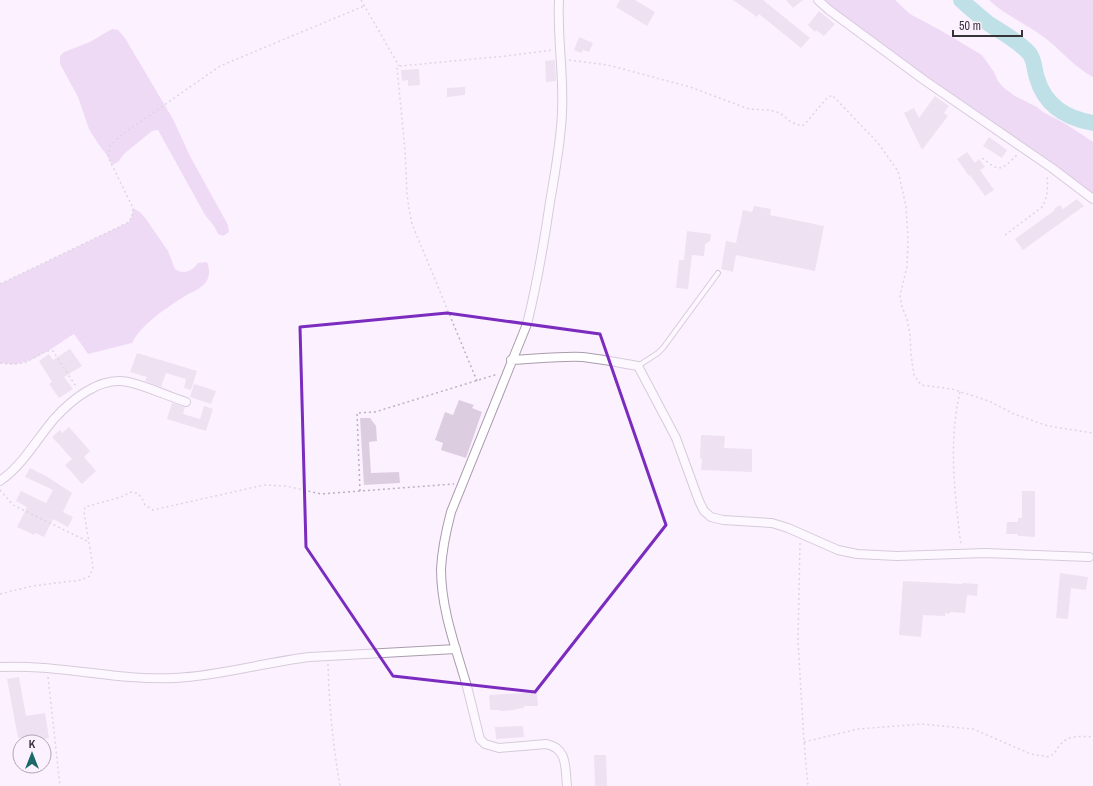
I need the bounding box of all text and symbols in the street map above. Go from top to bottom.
scale bar [953,12,1022,38]
text: 50 m [959,18,981,34]
north arrow [12,734,52,774]
text: K [29,737,36,751]

